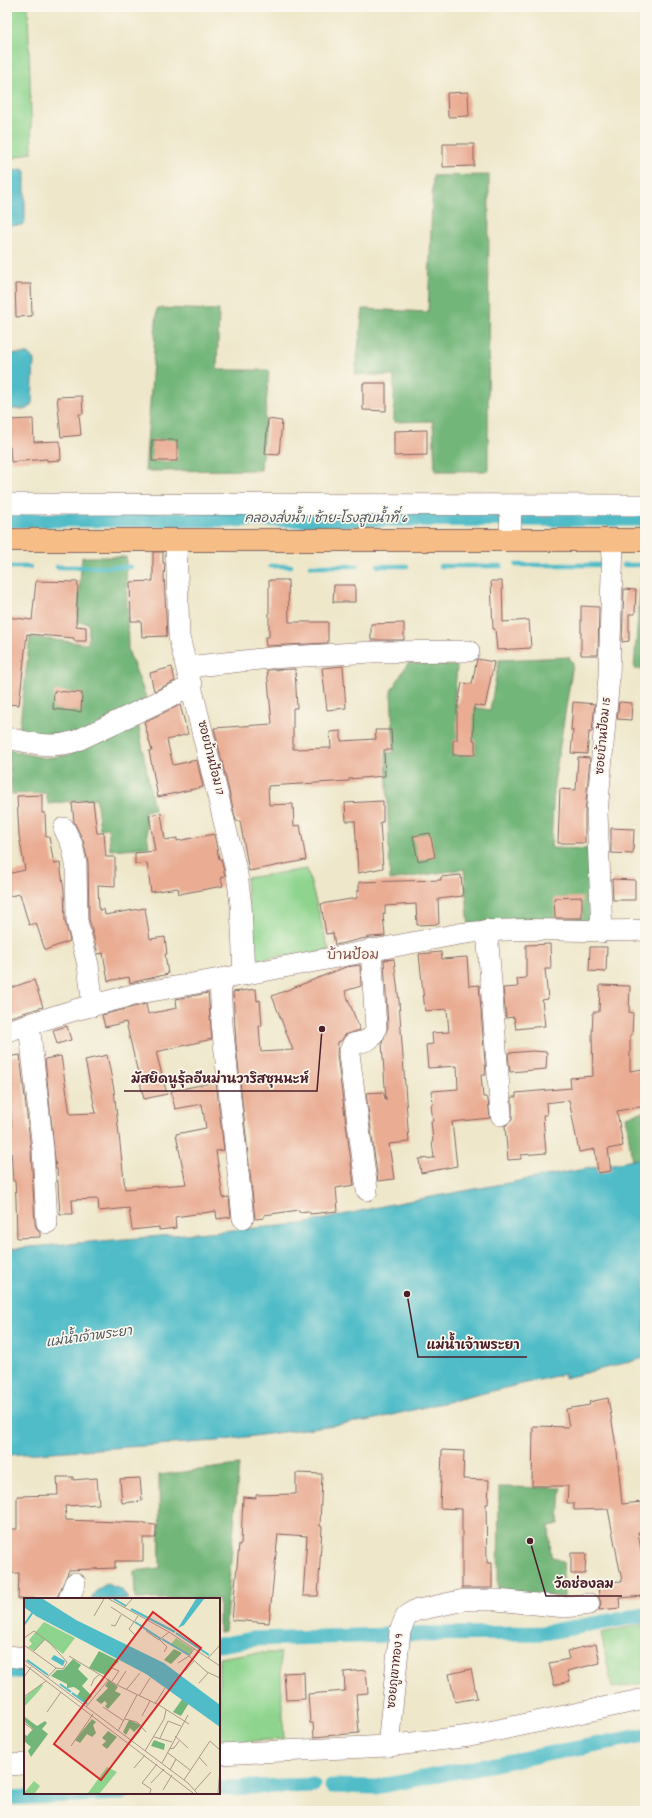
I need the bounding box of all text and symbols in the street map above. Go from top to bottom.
water label: คลองส่งน้ำ 1 ซ้าย-โรงสูบน้ำที่ 6 [245,505,408,529]
street label: ซอยบ้านป้อม 15 [591,696,616,775]
street label: ซอยบ้านป้อม 17 [192,718,229,798]
district label: บ้านป้อม [327,946,379,966]
callout: มัสยิดนูรุ้ลอีหม่านวาริสซุนนะห์ [124,1066,317,1091]
text: มัสยิดนูรุ้ลอีหม่านวาริสซุนนะห์ [131,1070,309,1090]
water label: แม่น้ำเจ้าพระยา [44,1317,135,1353]
callout: แม่น้ำเจ้าพระยา [418,1332,527,1357]
text: แม่น้ำเจ้าพระยา [426,1332,520,1356]
callout: วัดช่องลม [546,1571,622,1596]
text: วัดช่องลม [554,1575,614,1595]
inset map [24,1598,220,1794]
street label: ซอยภูเขาทอง 9 [384,1632,408,1710]

